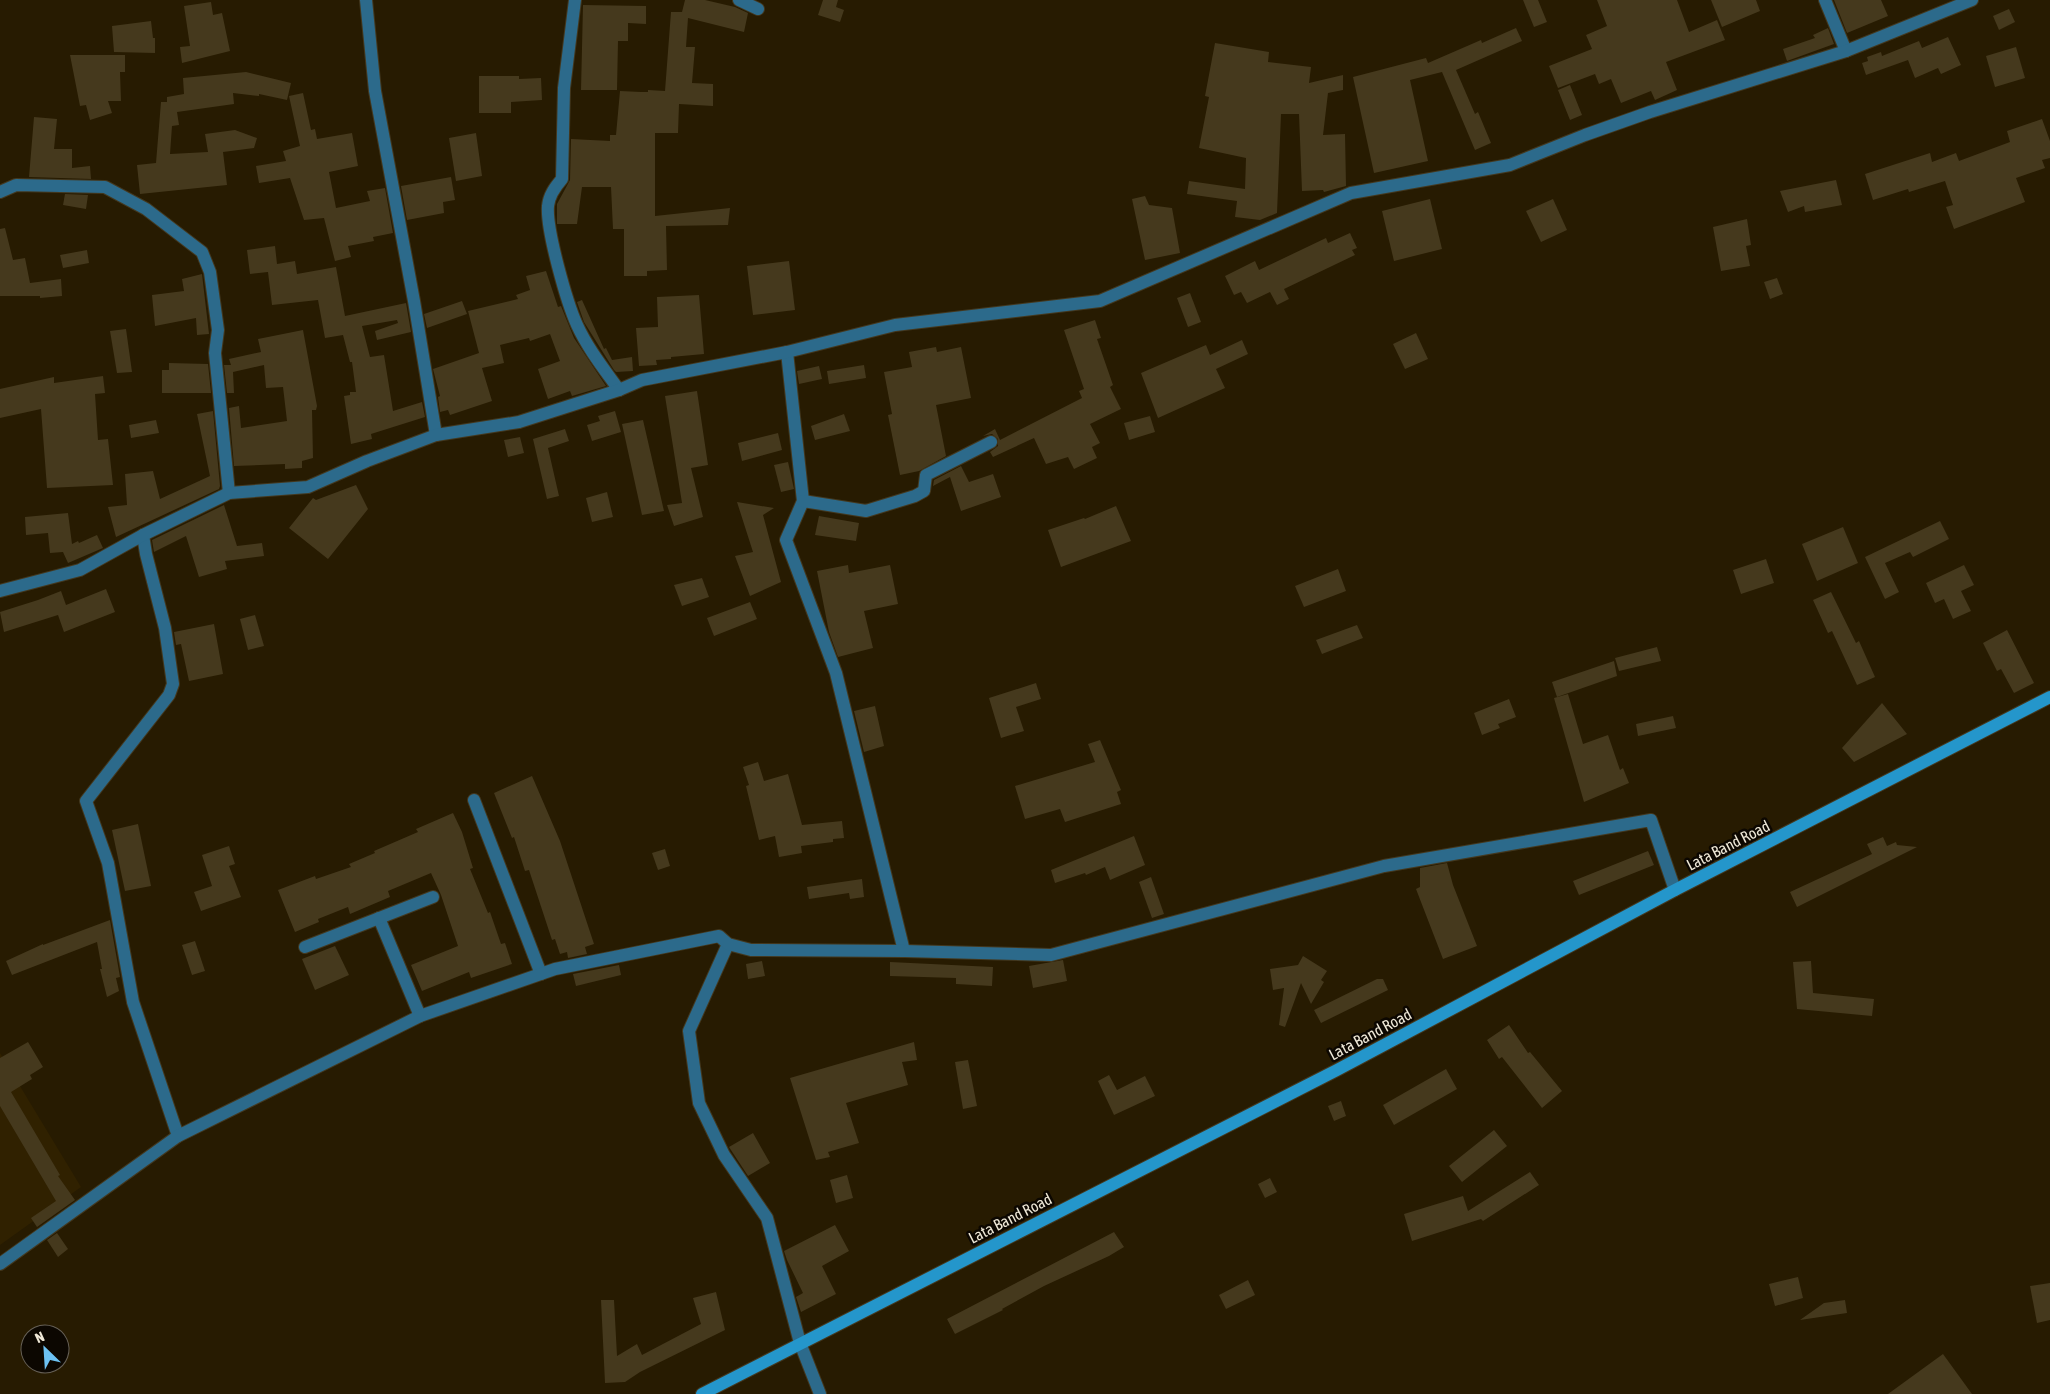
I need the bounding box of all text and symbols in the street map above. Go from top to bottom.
street label: Lata Band Road [1683,816,1773,874]
street label: Lata Band Road [1326,1005,1414,1063]
street label: Lata Band Road [965,1189,1055,1247]
north arrow [20,1324,70,1374]
text: N [32,1328,47,1346]

